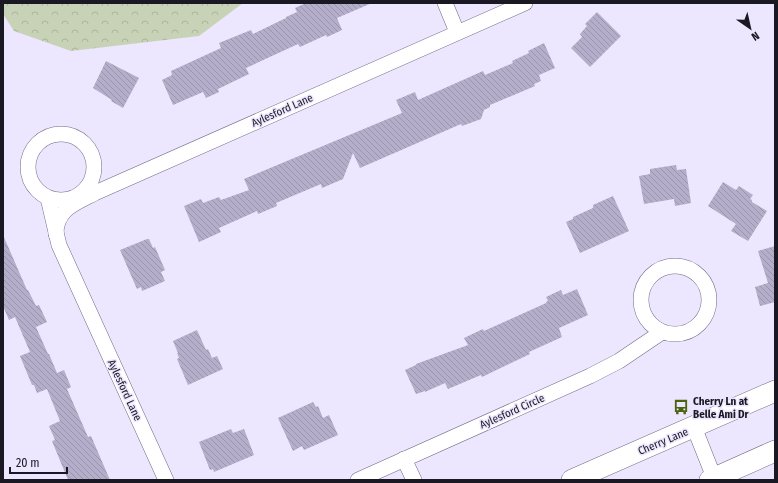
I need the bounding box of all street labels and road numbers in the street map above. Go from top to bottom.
street label: Aylesford Lane [249,91,315,130]
street label: Aylesford Lane [105,357,144,423]
street label: Aylesford Circle [478,391,547,432]
street label: Cherry Lane [636,425,690,458]

